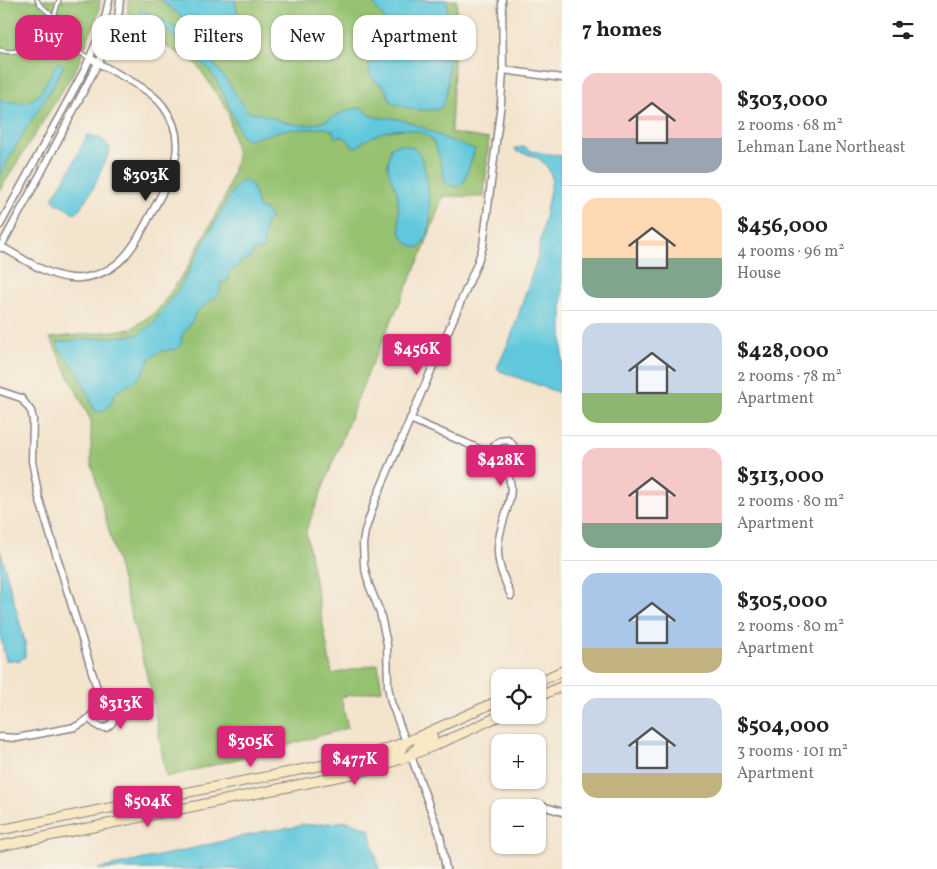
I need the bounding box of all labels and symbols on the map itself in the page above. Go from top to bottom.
pin: $303K [111,160,181,202]
pin: $456K [382,334,452,376]
pin: $428K [466,444,536,487]
pin: $313K [86,688,156,730]
pin: $305K [216,726,286,768]
pin: $477K [320,744,390,786]
pin: $504K [113,786,183,828]

